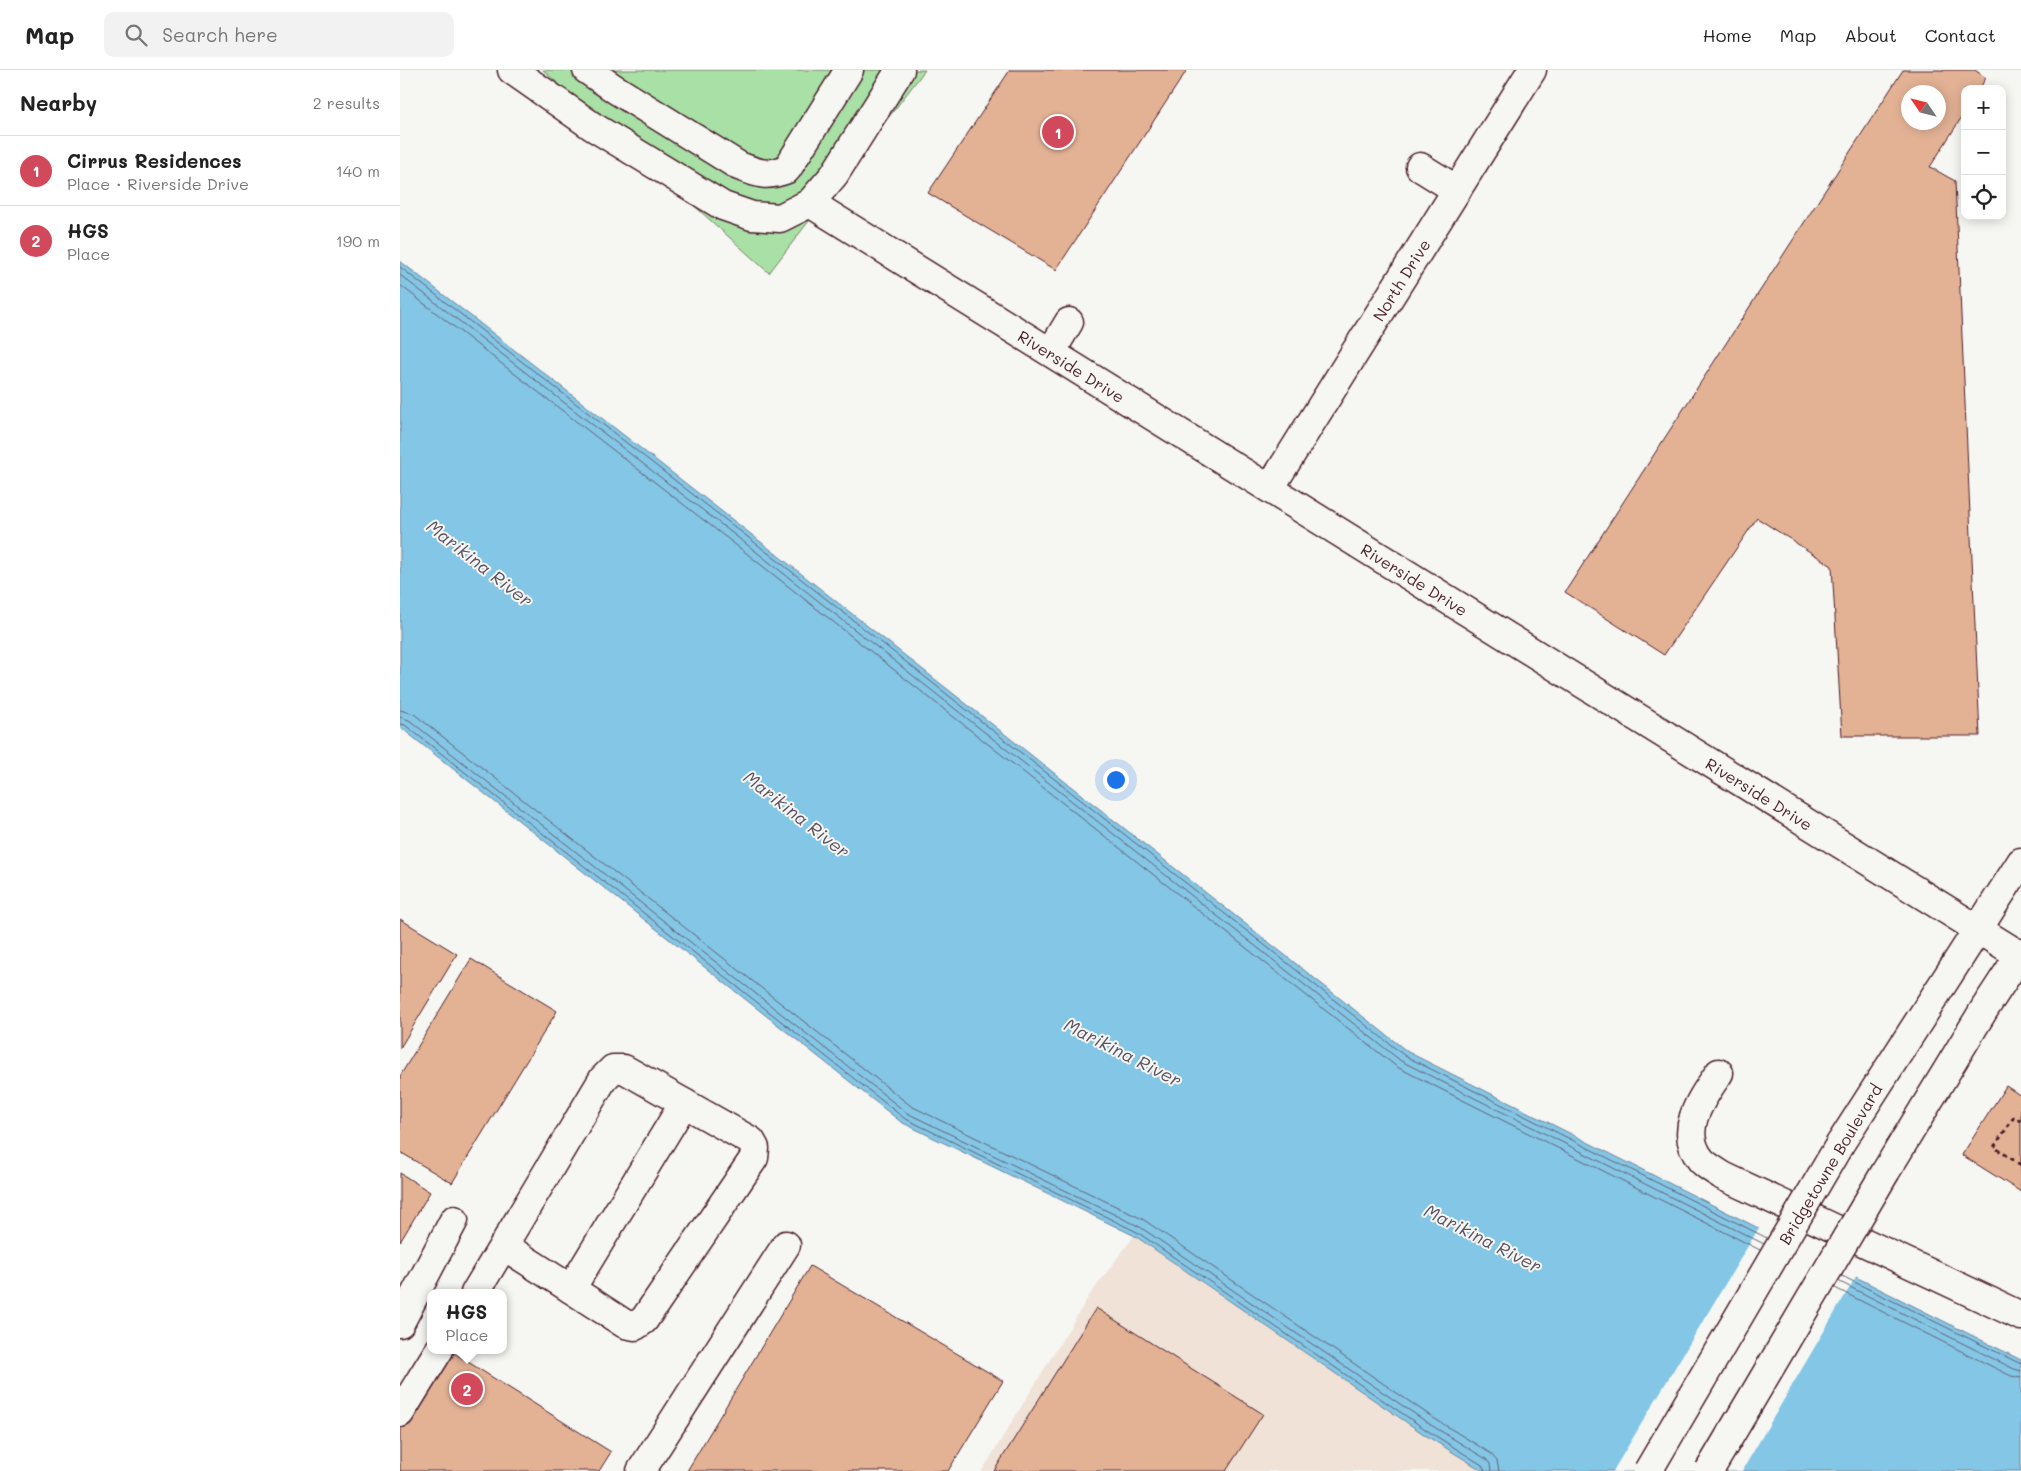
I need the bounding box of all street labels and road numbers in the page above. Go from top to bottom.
street label: North Drive [1367,235,1434,324]
street label: Riverside Drive [1014,325,1129,407]
street label: Riverside Drive [1357,538,1472,620]
street label: Riverside Drive [1702,752,1817,834]
street label: Bridgetowne Boulevard [1774,1080,1886,1248]

